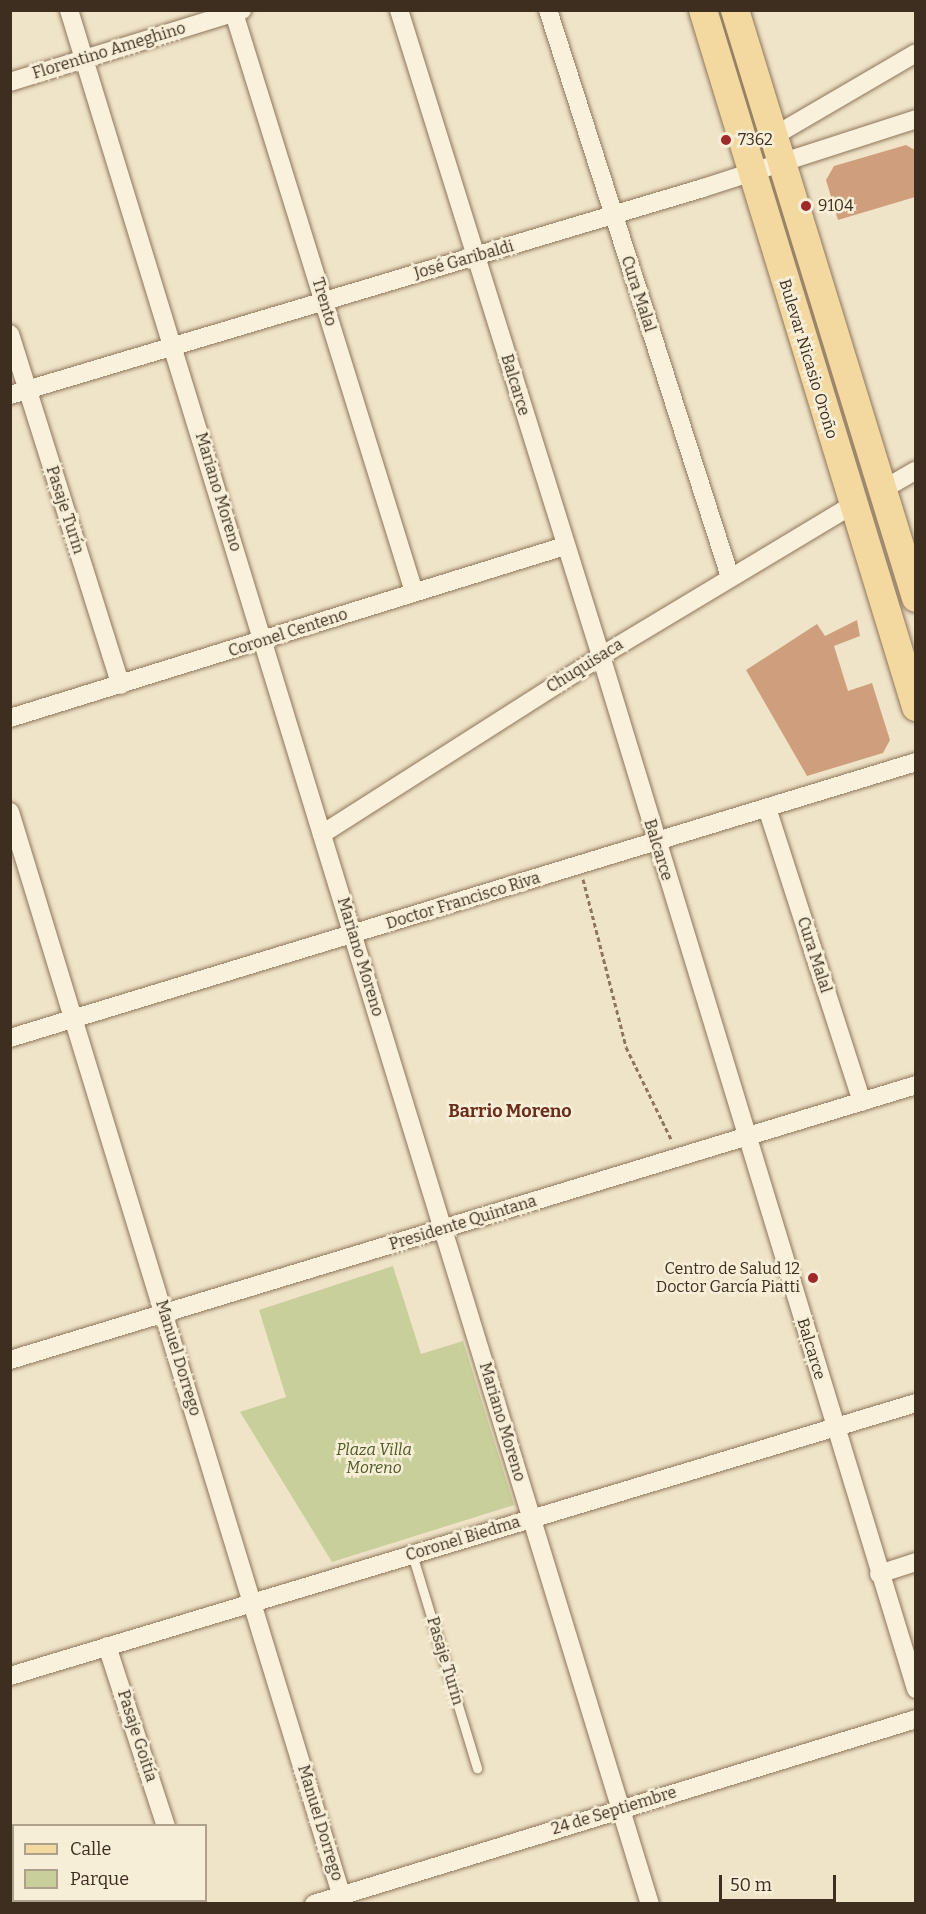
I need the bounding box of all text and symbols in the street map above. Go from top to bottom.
street label: Florentino Ameghino [30,19,188,83]
place label: 7362 [738,130,773,150]
marker: 7362 [719,133,733,147]
place label: 9104 [818,196,853,216]
marker: 9104 [799,199,813,213]
street label: José Garibaldi [412,237,516,283]
street label: Cura Malal [617,254,659,334]
street label: Trento [308,276,340,328]
street label: Bulevar Nicasio Oroño [775,277,841,441]
street label: Balcarce [497,352,533,418]
street label: Mariano Moreno [191,430,245,554]
street label: Pasaje Turín [42,464,88,556]
street label: Coronel Centeno [226,605,350,661]
street label: Chuquisaca [543,635,627,697]
street label: Balcarce [640,817,676,883]
street label: Doctor Francisco Riva [384,868,542,934]
street label: Mariano Moreno [333,895,387,1019]
street label: Cura Malal [793,915,835,995]
district label: Barrio Moreno [448,1100,572,1122]
street label: Presidente Quintana [387,1191,539,1255]
place label: Centro de Salud 12 Doctor García Piatti [656,1259,800,1297]
marker: Centro de Salud 12 Doctor García Piatti [804,1269,822,1287]
street label: Manuel Dorrego [151,1298,205,1418]
street label: Balcarce [793,1316,829,1382]
street label: Mariano Moreno [475,1360,529,1484]
park label: Plaza Villa Moreno [336,1440,412,1478]
street label: Coronel Biedma [403,1512,523,1566]
street label: Pasaje Turín [422,1615,468,1707]
street label: Pasaje Goitía [113,1688,161,1784]
street label: Manuel Dorrego [293,1763,347,1883]
street label: 24 de Septiembre [549,1783,679,1839]
legend [12,1824,207,1902]
text: Calle [70,1838,111,1860]
scale bar [722,1863,839,1901]
text: Parque [70,1868,129,1890]
text: 50 m [730,1874,772,1896]

